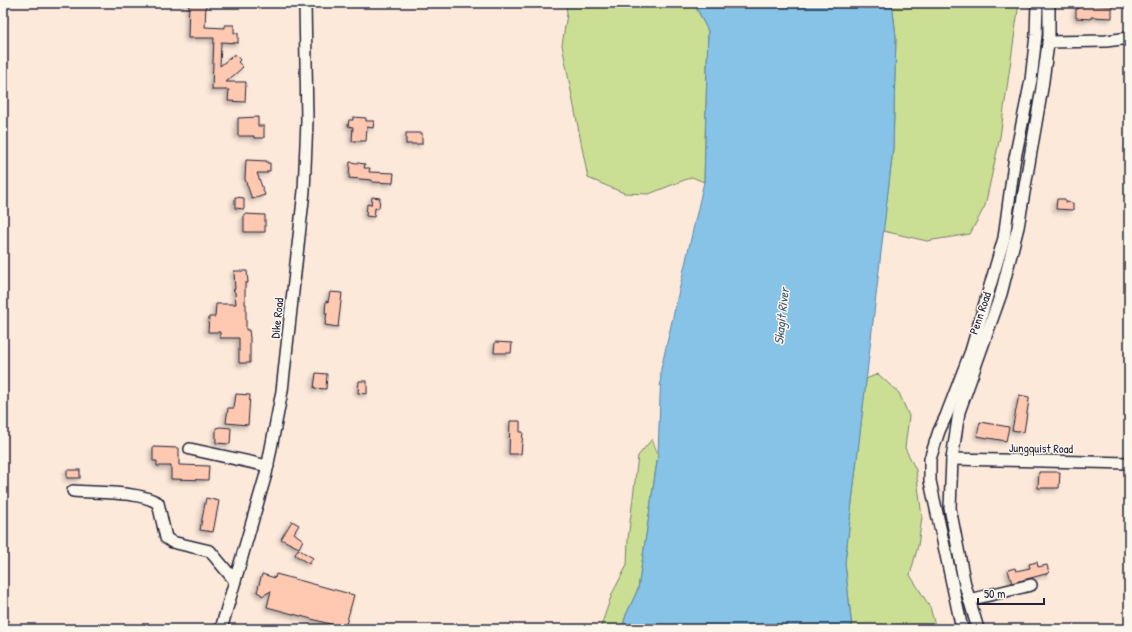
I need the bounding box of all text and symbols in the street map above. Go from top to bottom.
water label: Skagit River [769,285,794,345]
street label: Penn Road [965,289,995,336]
street label: Dike Road [266,297,288,339]
street label: Jungquist Road [1009,439,1074,457]
scale bar [978,580,1044,606]
text: 50 m [984,585,1005,602]

